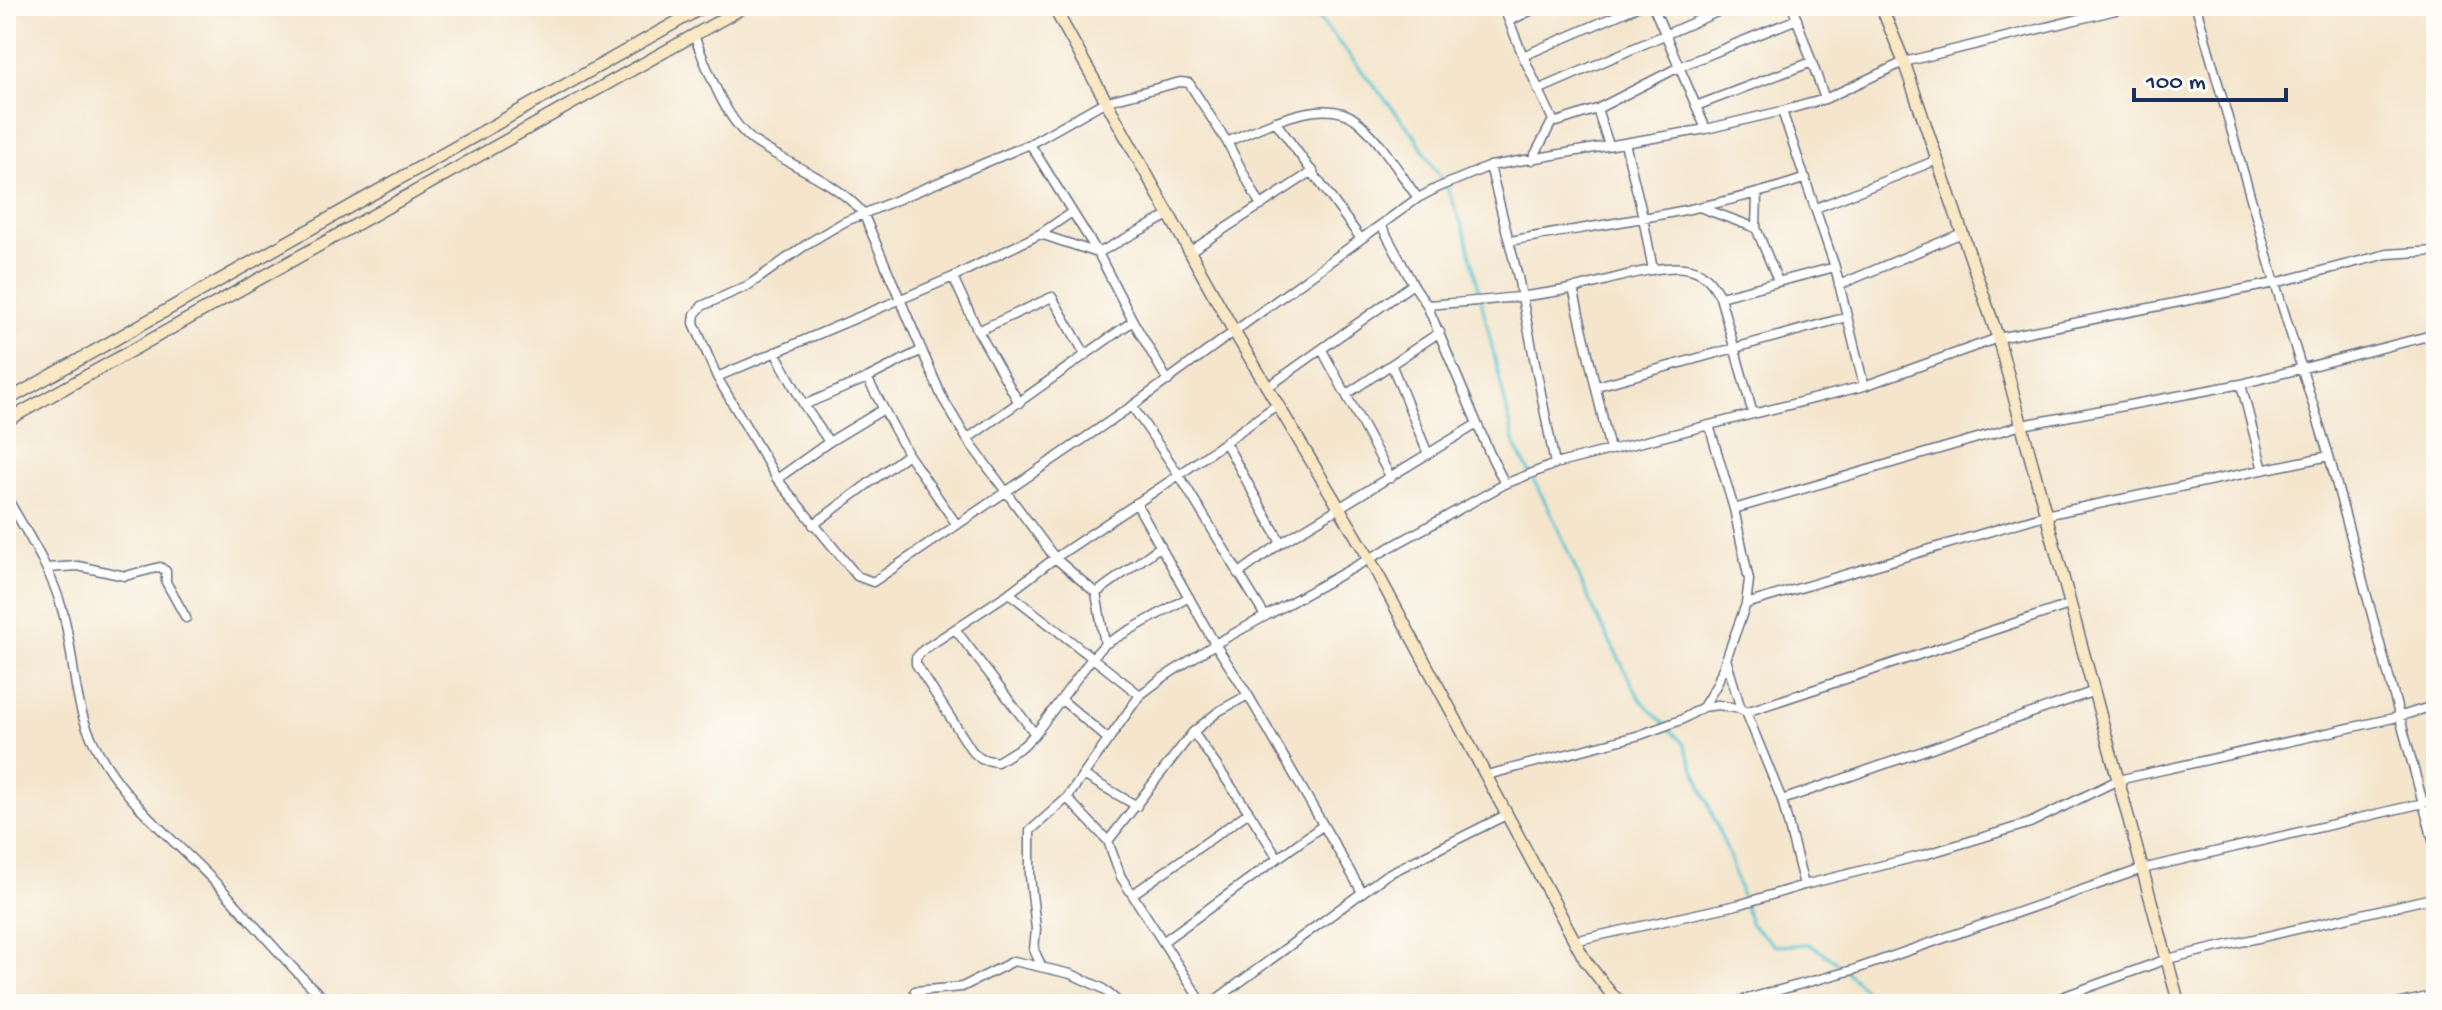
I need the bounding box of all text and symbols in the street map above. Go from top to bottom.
scale bar [2134,52,2286,102]
text: 100 m [2145,69,2206,98]

